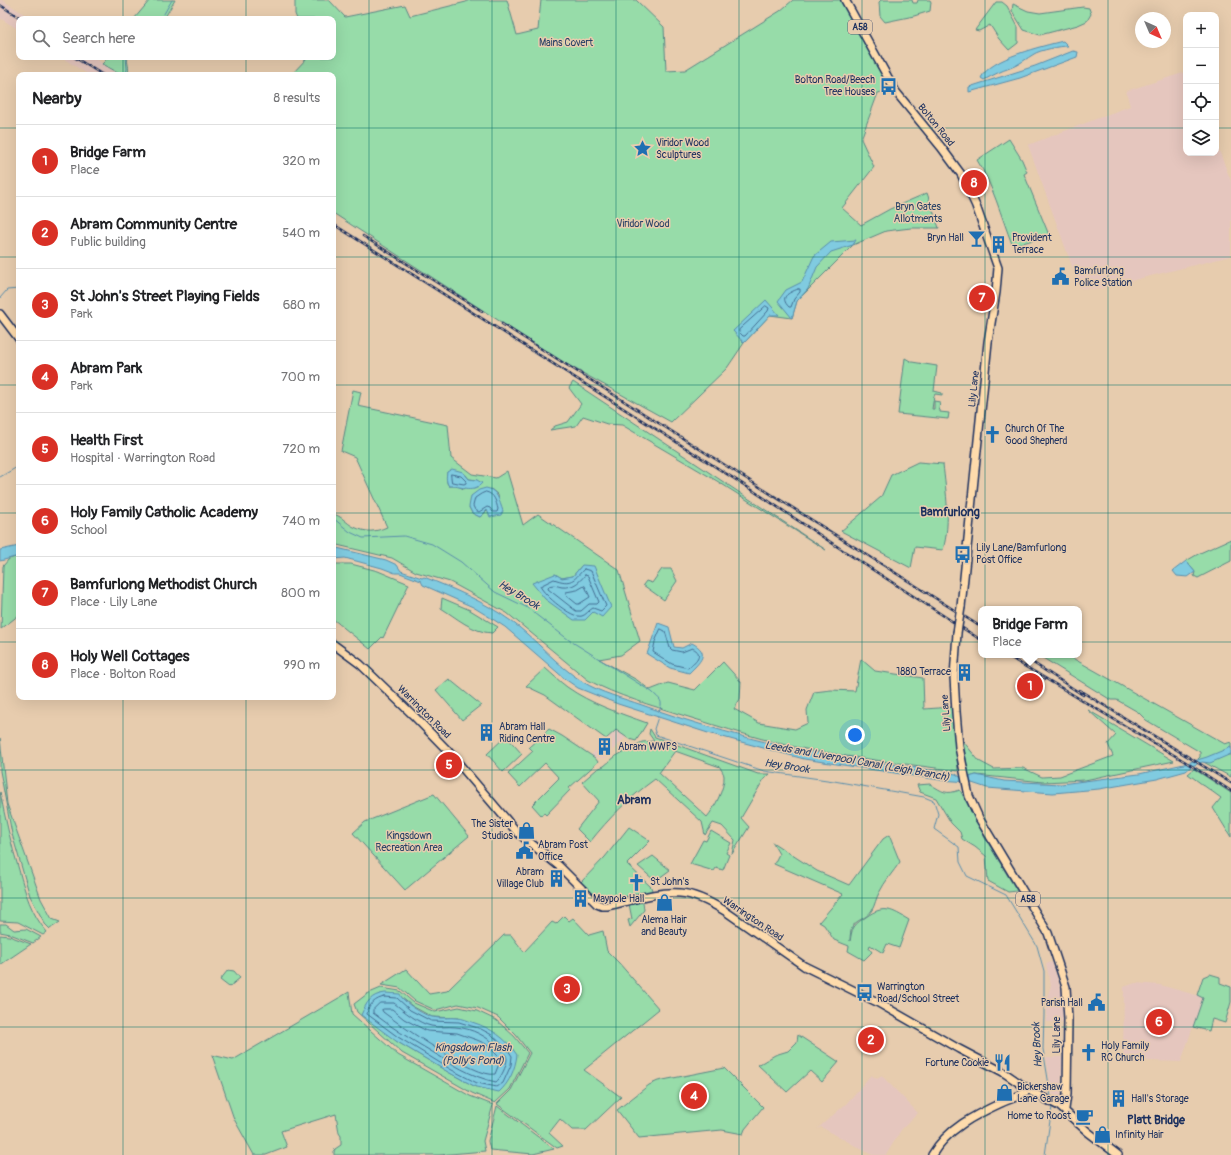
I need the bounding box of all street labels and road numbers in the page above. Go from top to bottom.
road number: A58 [848,20,872,34]
street label: Bolton Road [915,101,957,149]
street label: Lily Lane [966,370,982,408]
street label: Warrington Road [395,683,453,741]
street label: Lily Lane [939,694,953,732]
road number: A58 [1016,892,1040,906]
street label: Warrington Road [720,894,786,944]
street label: Lily Lane [1051,1017,1063,1053]

